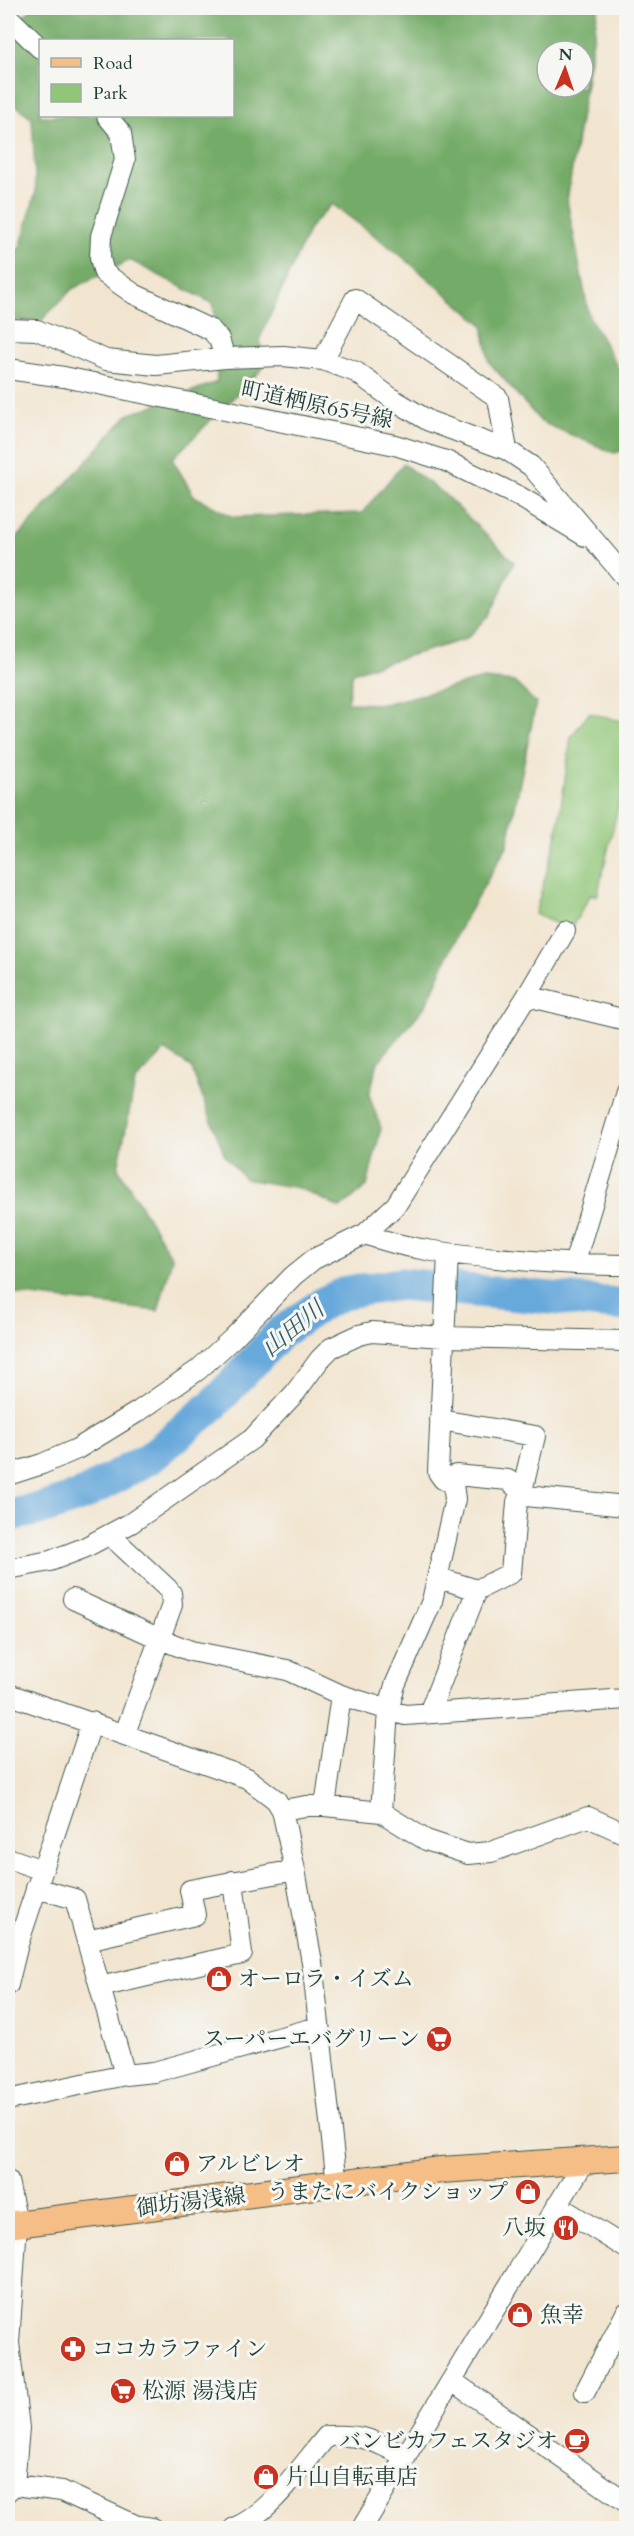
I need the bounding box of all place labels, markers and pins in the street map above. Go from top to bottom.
shop icon: オーロラ・イズム [204,1964,234,1994]
place label: オーロラ・イズム [238,1964,414,1994]
place label: スーパーエバグリーン [203,2024,420,2054]
supermarket icon: スーパーエバグリーン [424,2024,454,2054]
shop icon: アルビレオ [162,2149,192,2179]
place label: アルビレオ [196,2149,305,2179]
place label: うまたにバイクショップ [267,2177,508,2207]
shop icon: うまたにバイクショップ [513,2177,543,2207]
place label: 八坂 [502,2213,546,2243]
restaurant icon: 八坂 [551,2213,581,2243]
shop icon: 魚幸 [505,2300,535,2330]
place label: 魚幸 [540,2300,584,2330]
pharmacy icon: ココカラファイン [58,2334,88,2364]
place label: ココカラファイン [92,2334,268,2364]
supermarket icon: 松源 湯浅店 [108,2376,138,2406]
place label: 松源 湯浅店 [142,2376,258,2406]
place label: バンビカフェスタジオ [339,2426,558,2456]
cafe icon: バンビカフェスタジオ [562,2426,592,2456]
shop icon: 片山自転車店 [251,2462,281,2492]
place label: 片山自転車店 [286,2462,418,2492]

